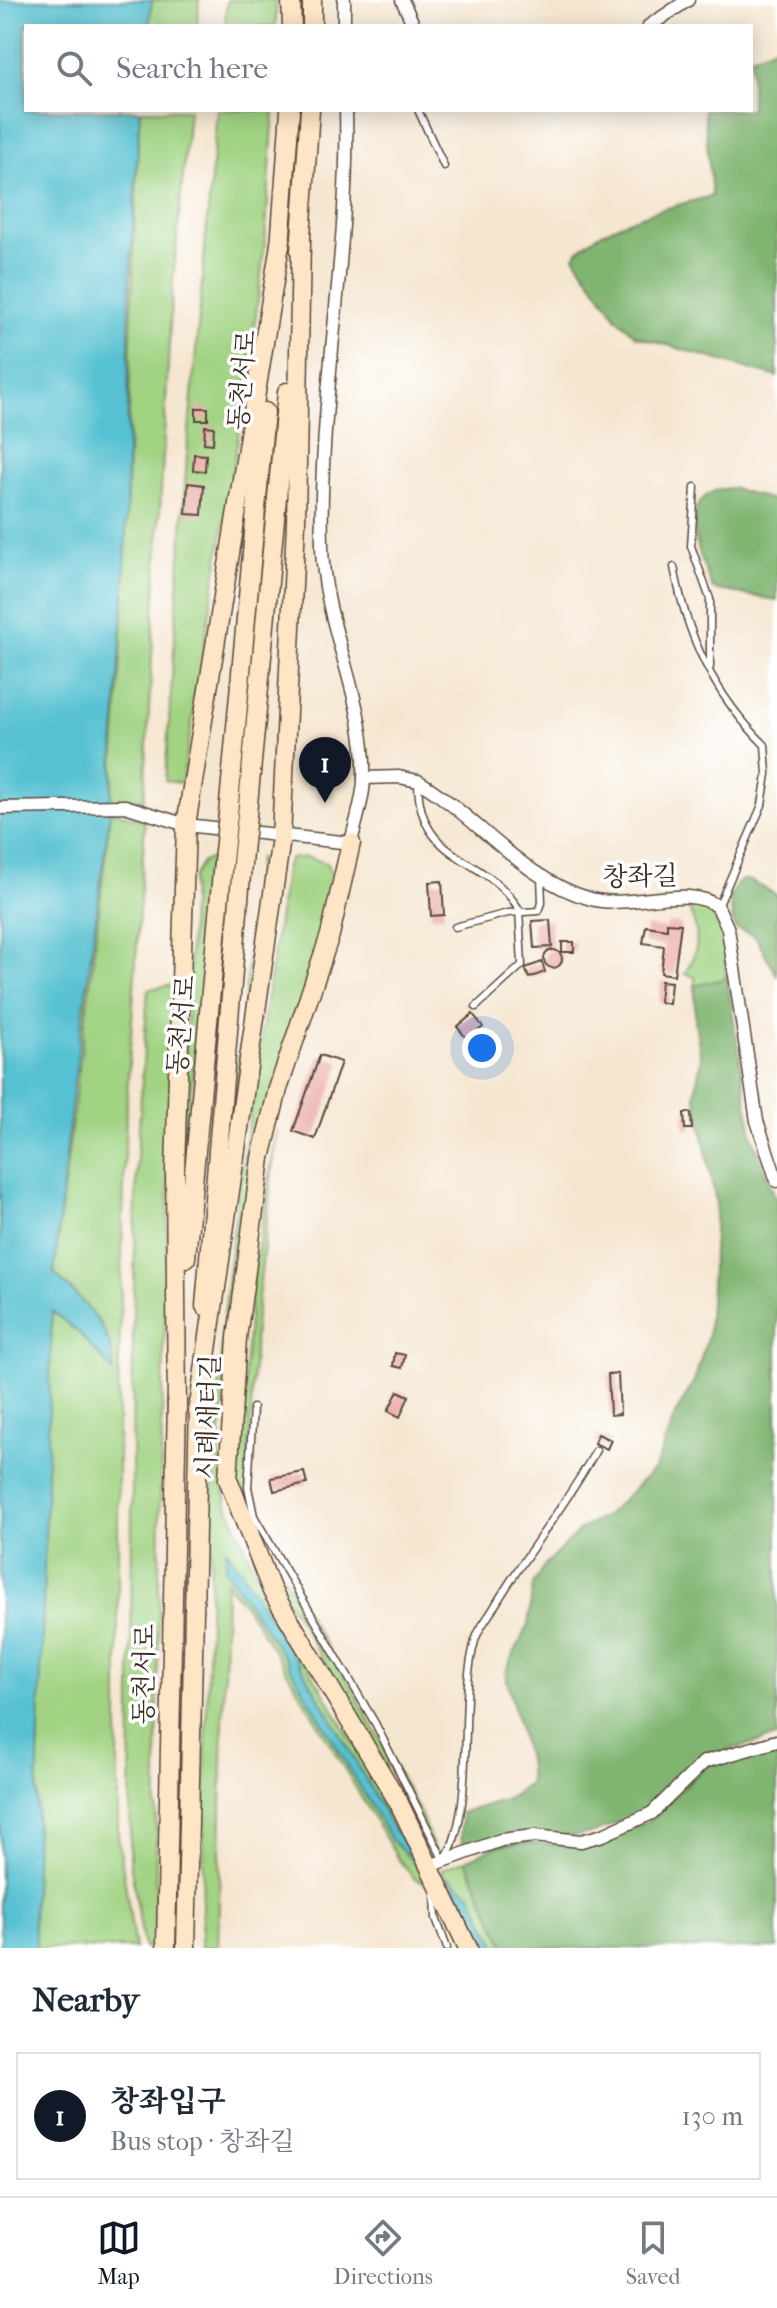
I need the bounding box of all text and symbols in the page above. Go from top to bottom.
search box [24,24,753,112]
icon: search [52,46,96,90]
text: Search here [116,51,268,86]
street label: 동천서로 [223,329,262,431]
pin: 1 [299,737,351,803]
street label: 창좌길 [602,860,678,893]
street label: 동천서로 [162,974,201,1076]
your location [462,1028,502,1068]
street label: 시례새터길 [191,1354,226,1480]
street label: 동천서로 [128,1624,161,1725]
text: Nearby [32,1980,139,2020]
text: 창좌입구 [110,2084,226,2119]
text: 1 [55,2101,65,2132]
text: 130 m [682,2101,743,2132]
text: Bus stop · 창좌길 [110,2126,295,2157]
tab: Map [97,2216,141,2290]
tab: Directions [334,2216,433,2290]
tab: Saved [626,2216,680,2290]

